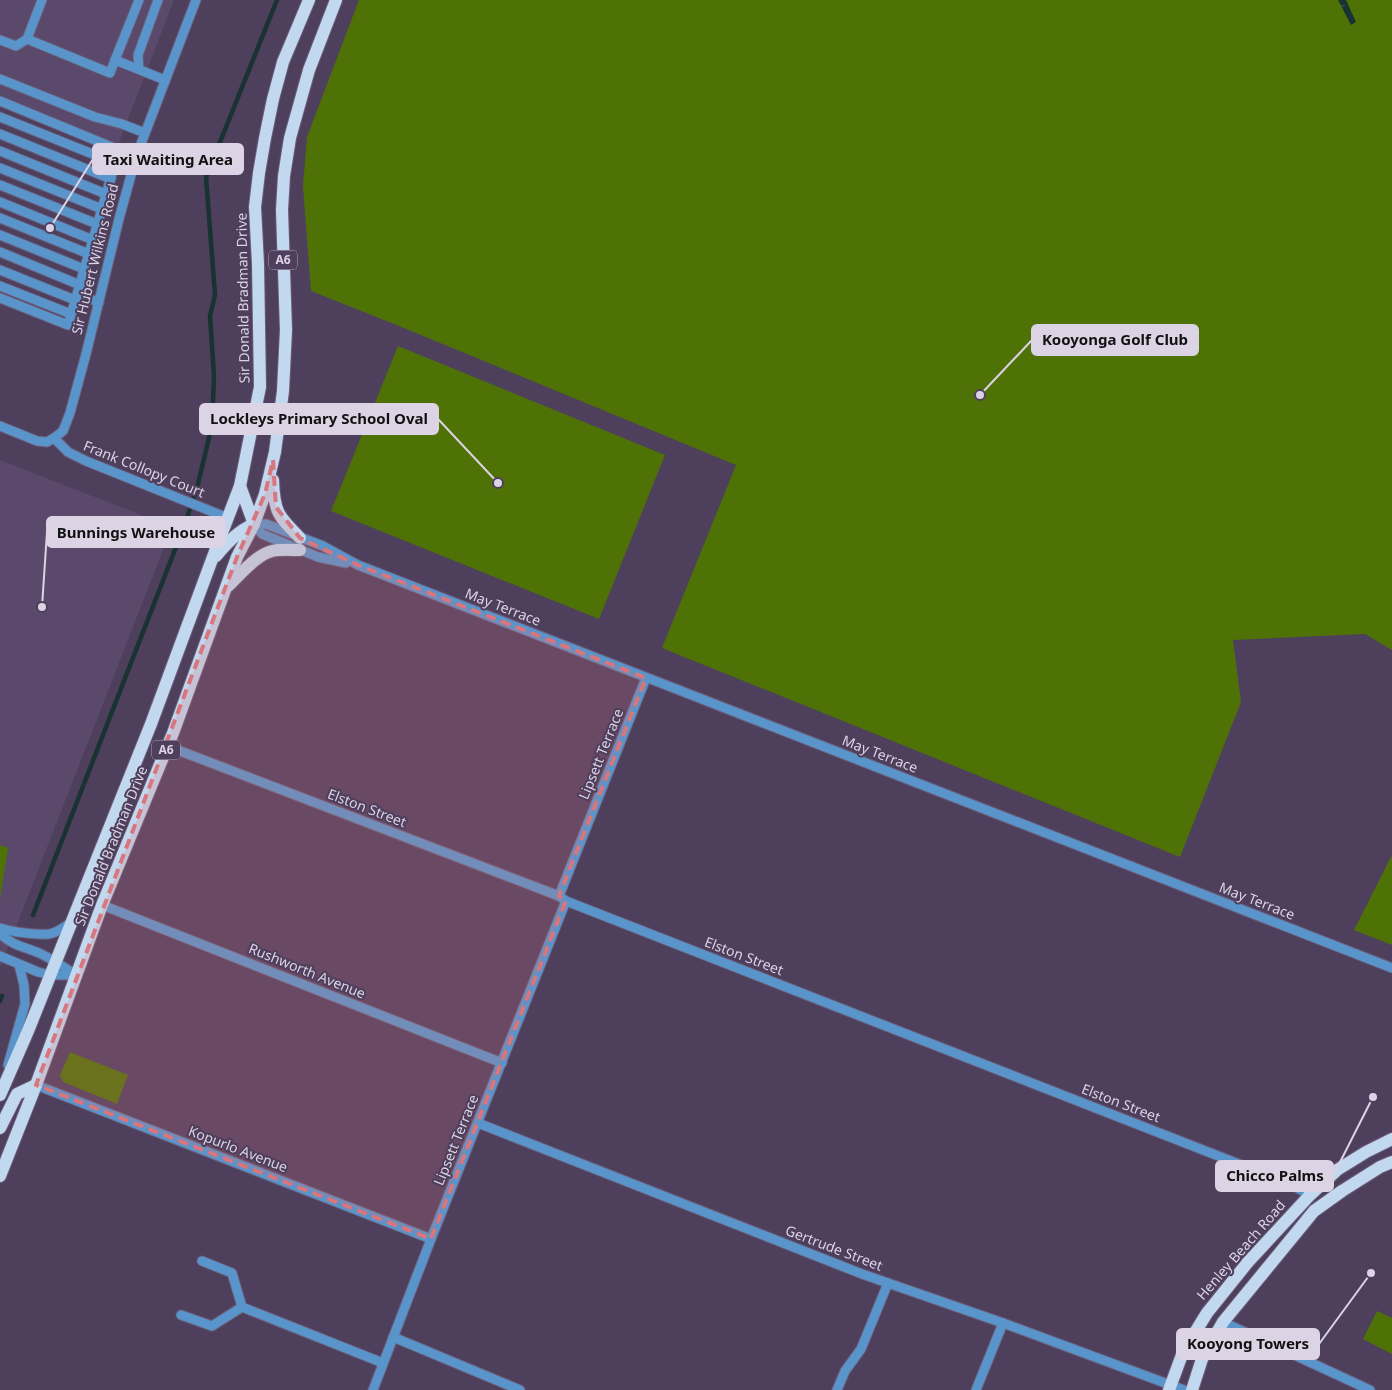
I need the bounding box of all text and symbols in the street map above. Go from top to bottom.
callout: Taxi Waiting Area [93,144,243,174]
text: Taxi Waiting Area [103,149,233,169]
street label: Sir Hubert Wilkins Road [67,182,122,336]
street label: Sir Donald Bradman Drive [232,212,253,384]
road number: A6 [269,250,297,270]
callout: Kooyonga Golf Club [1032,325,1198,355]
text: Kooyonga Golf Club [1042,329,1188,349]
callout: Lockleys Primary School Oval [200,404,438,434]
text: Lockleys Primary School Oval [210,408,428,428]
street label: Frank Collopy Court [81,436,208,502]
callout: Bunnings Warehouse [47,517,225,547]
text: Bunnings Warehouse [57,522,215,542]
street label: May Terrace [463,583,544,630]
street label: Lipsett Terrace [574,705,627,802]
street label: May Terrace [840,730,921,777]
road number: A6 [152,740,180,760]
street label: Sir Donald Bradman Drive [70,763,151,929]
street label: Elston Street [325,784,409,831]
street label: May Terrace [1217,877,1298,924]
street label: Elston Street [702,932,786,979]
street label: Rushworth Avenue [246,938,369,1003]
street label: Elston Street [1079,1079,1163,1126]
street label: Lipsett Terrace [429,1091,482,1188]
street label: Kopurlo Avenue [186,1121,291,1176]
callout: Chicco Palms [1216,1161,1333,1191]
text: Chicco Palms [1226,1165,1324,1185]
street label: Henley Beach Road [1192,1196,1289,1304]
street label: Gertrude Street [783,1220,885,1275]
callout: Kooyong Towers [1177,1329,1319,1359]
text: Kooyong Towers [1187,1333,1309,1353]

